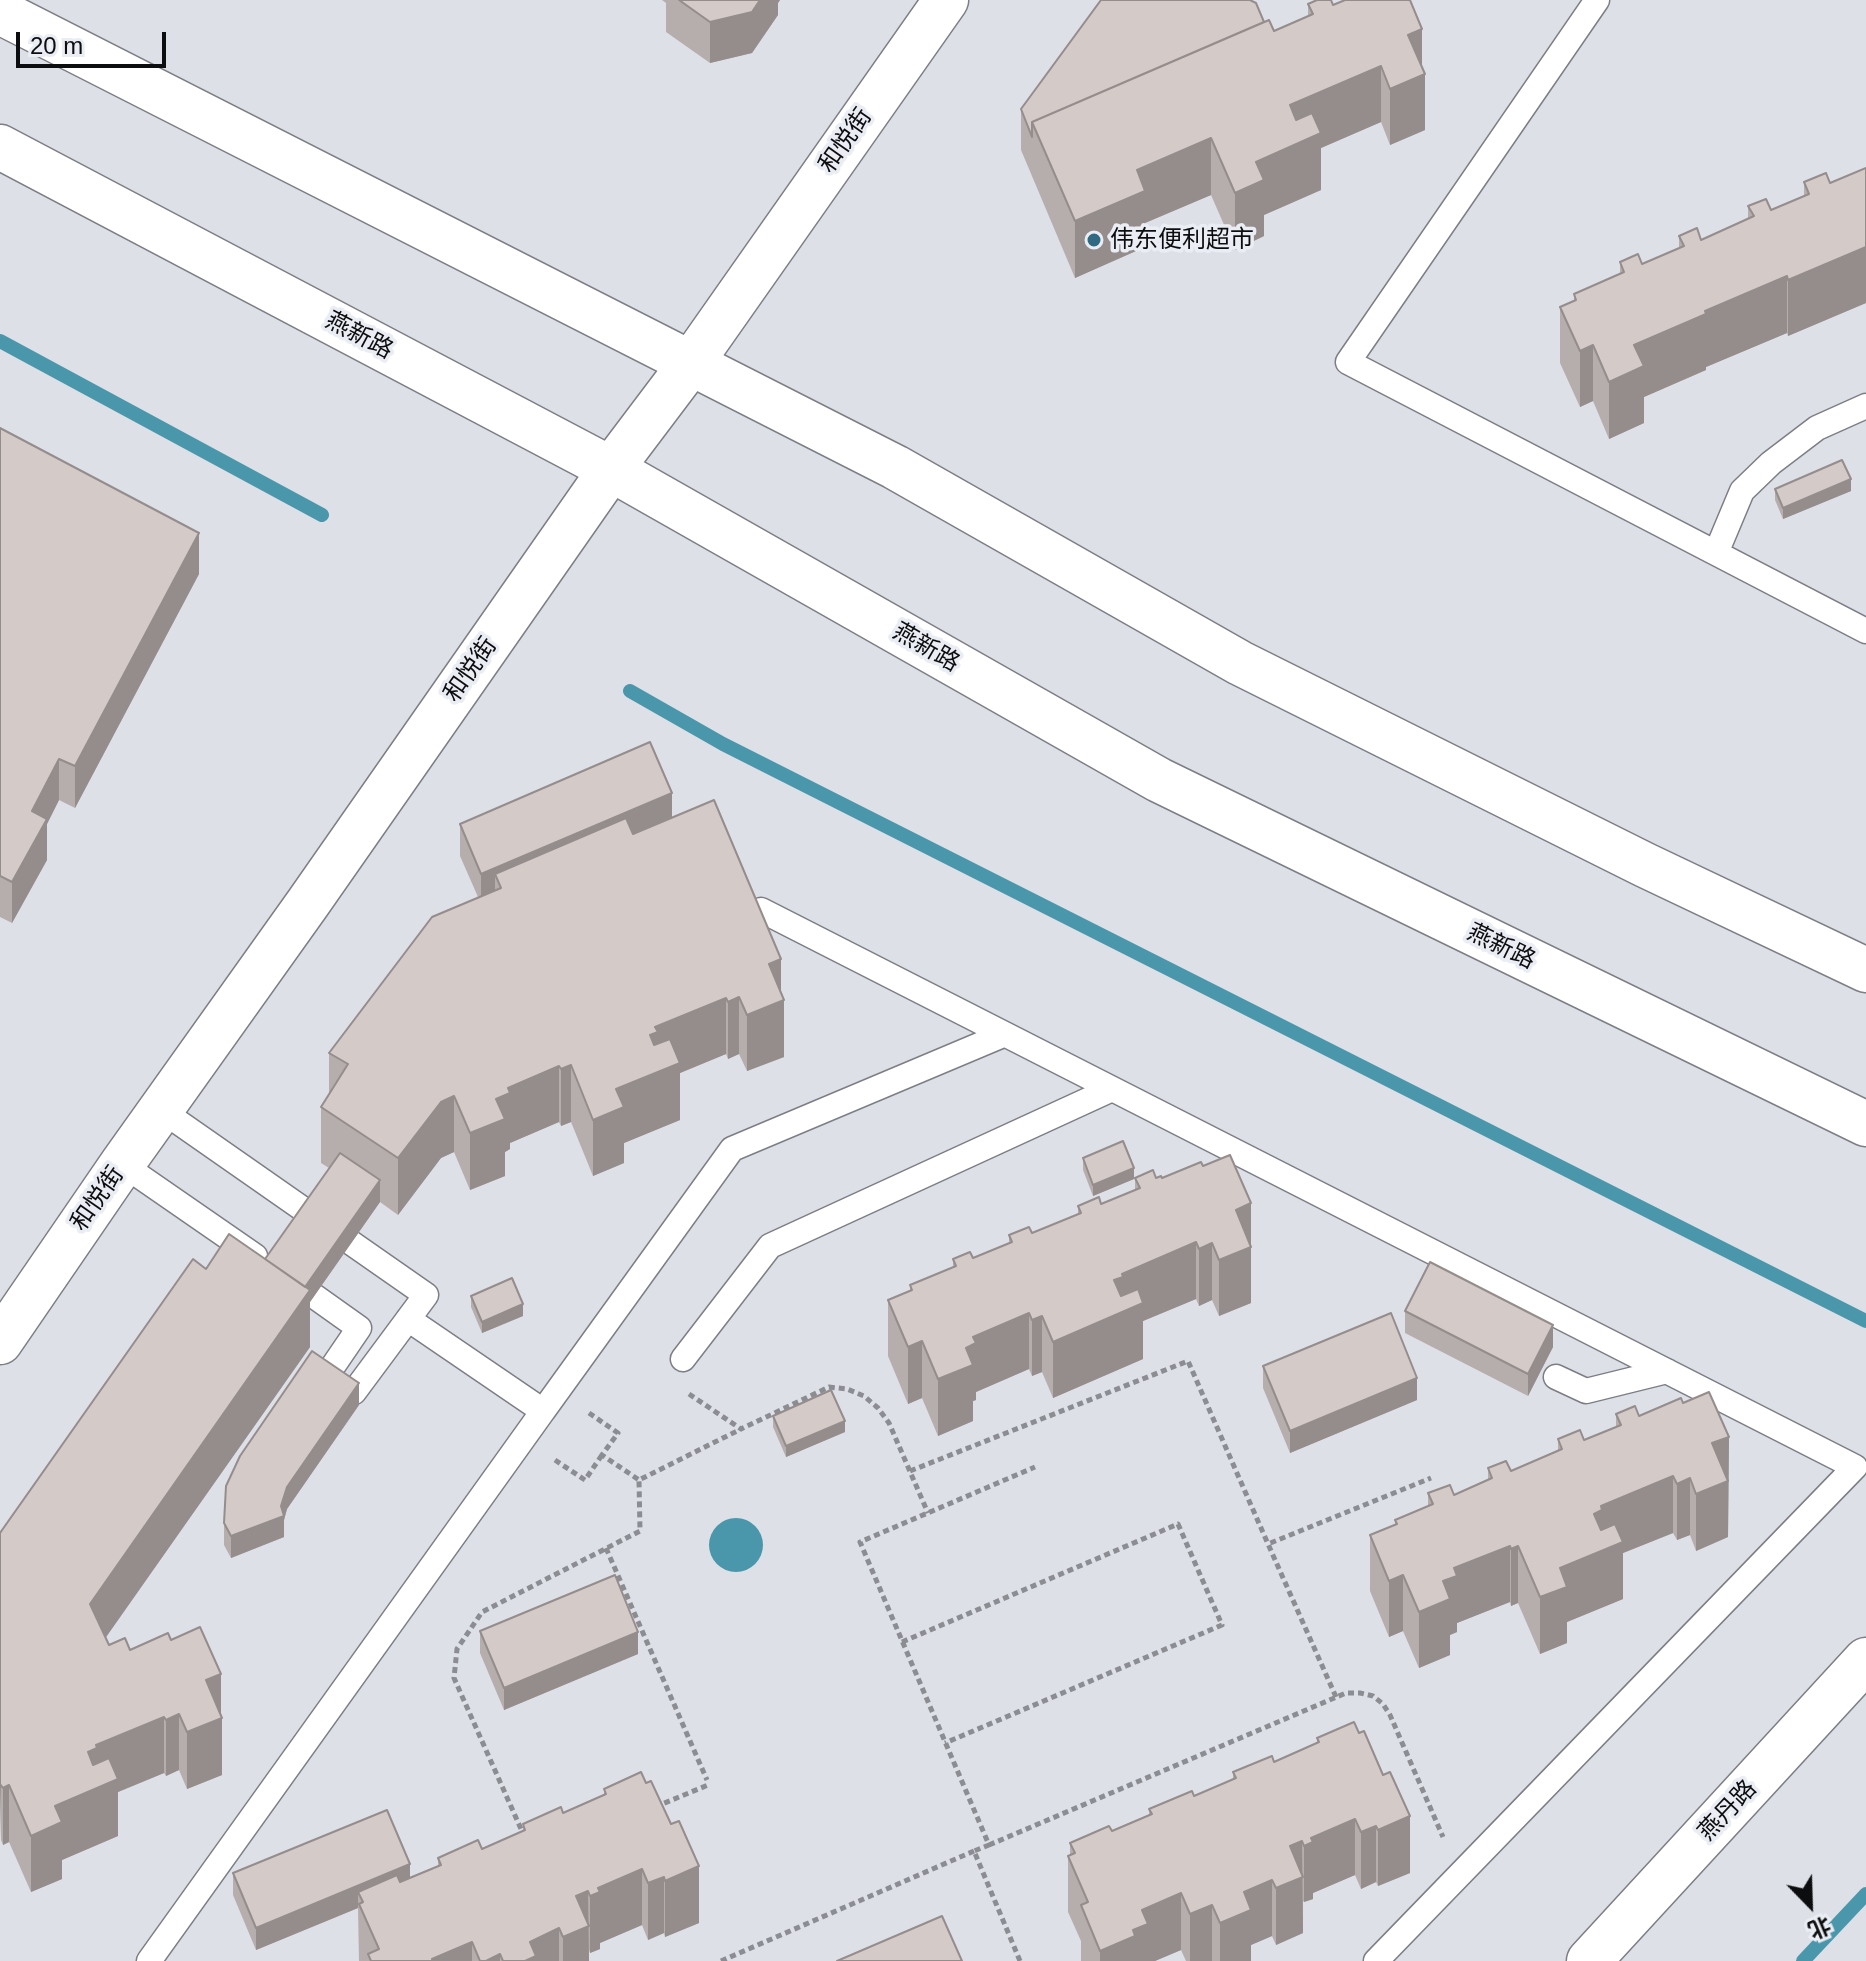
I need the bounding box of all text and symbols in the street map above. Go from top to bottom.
scale bar [20,16,170,66]
text: 20 m [30,32,83,59]
street label: 和悦街 [814,103,878,179]
place label: 伟东便利超市 [1110,226,1254,254]
marker: 伟东便利超市 [1085,231,1103,249]
street label: 燕新路 [320,306,398,366]
street label: 燕新路 [888,618,964,678]
street label: 和悦街 [439,632,503,708]
street label: 燕新路 [1462,918,1540,976]
street label: 和悦街 [66,1161,130,1237]
street label: 燕丹路 [1693,1775,1763,1847]
north arrow [1770,1865,1850,1945]
text: 北 [1805,1912,1835,1943]

